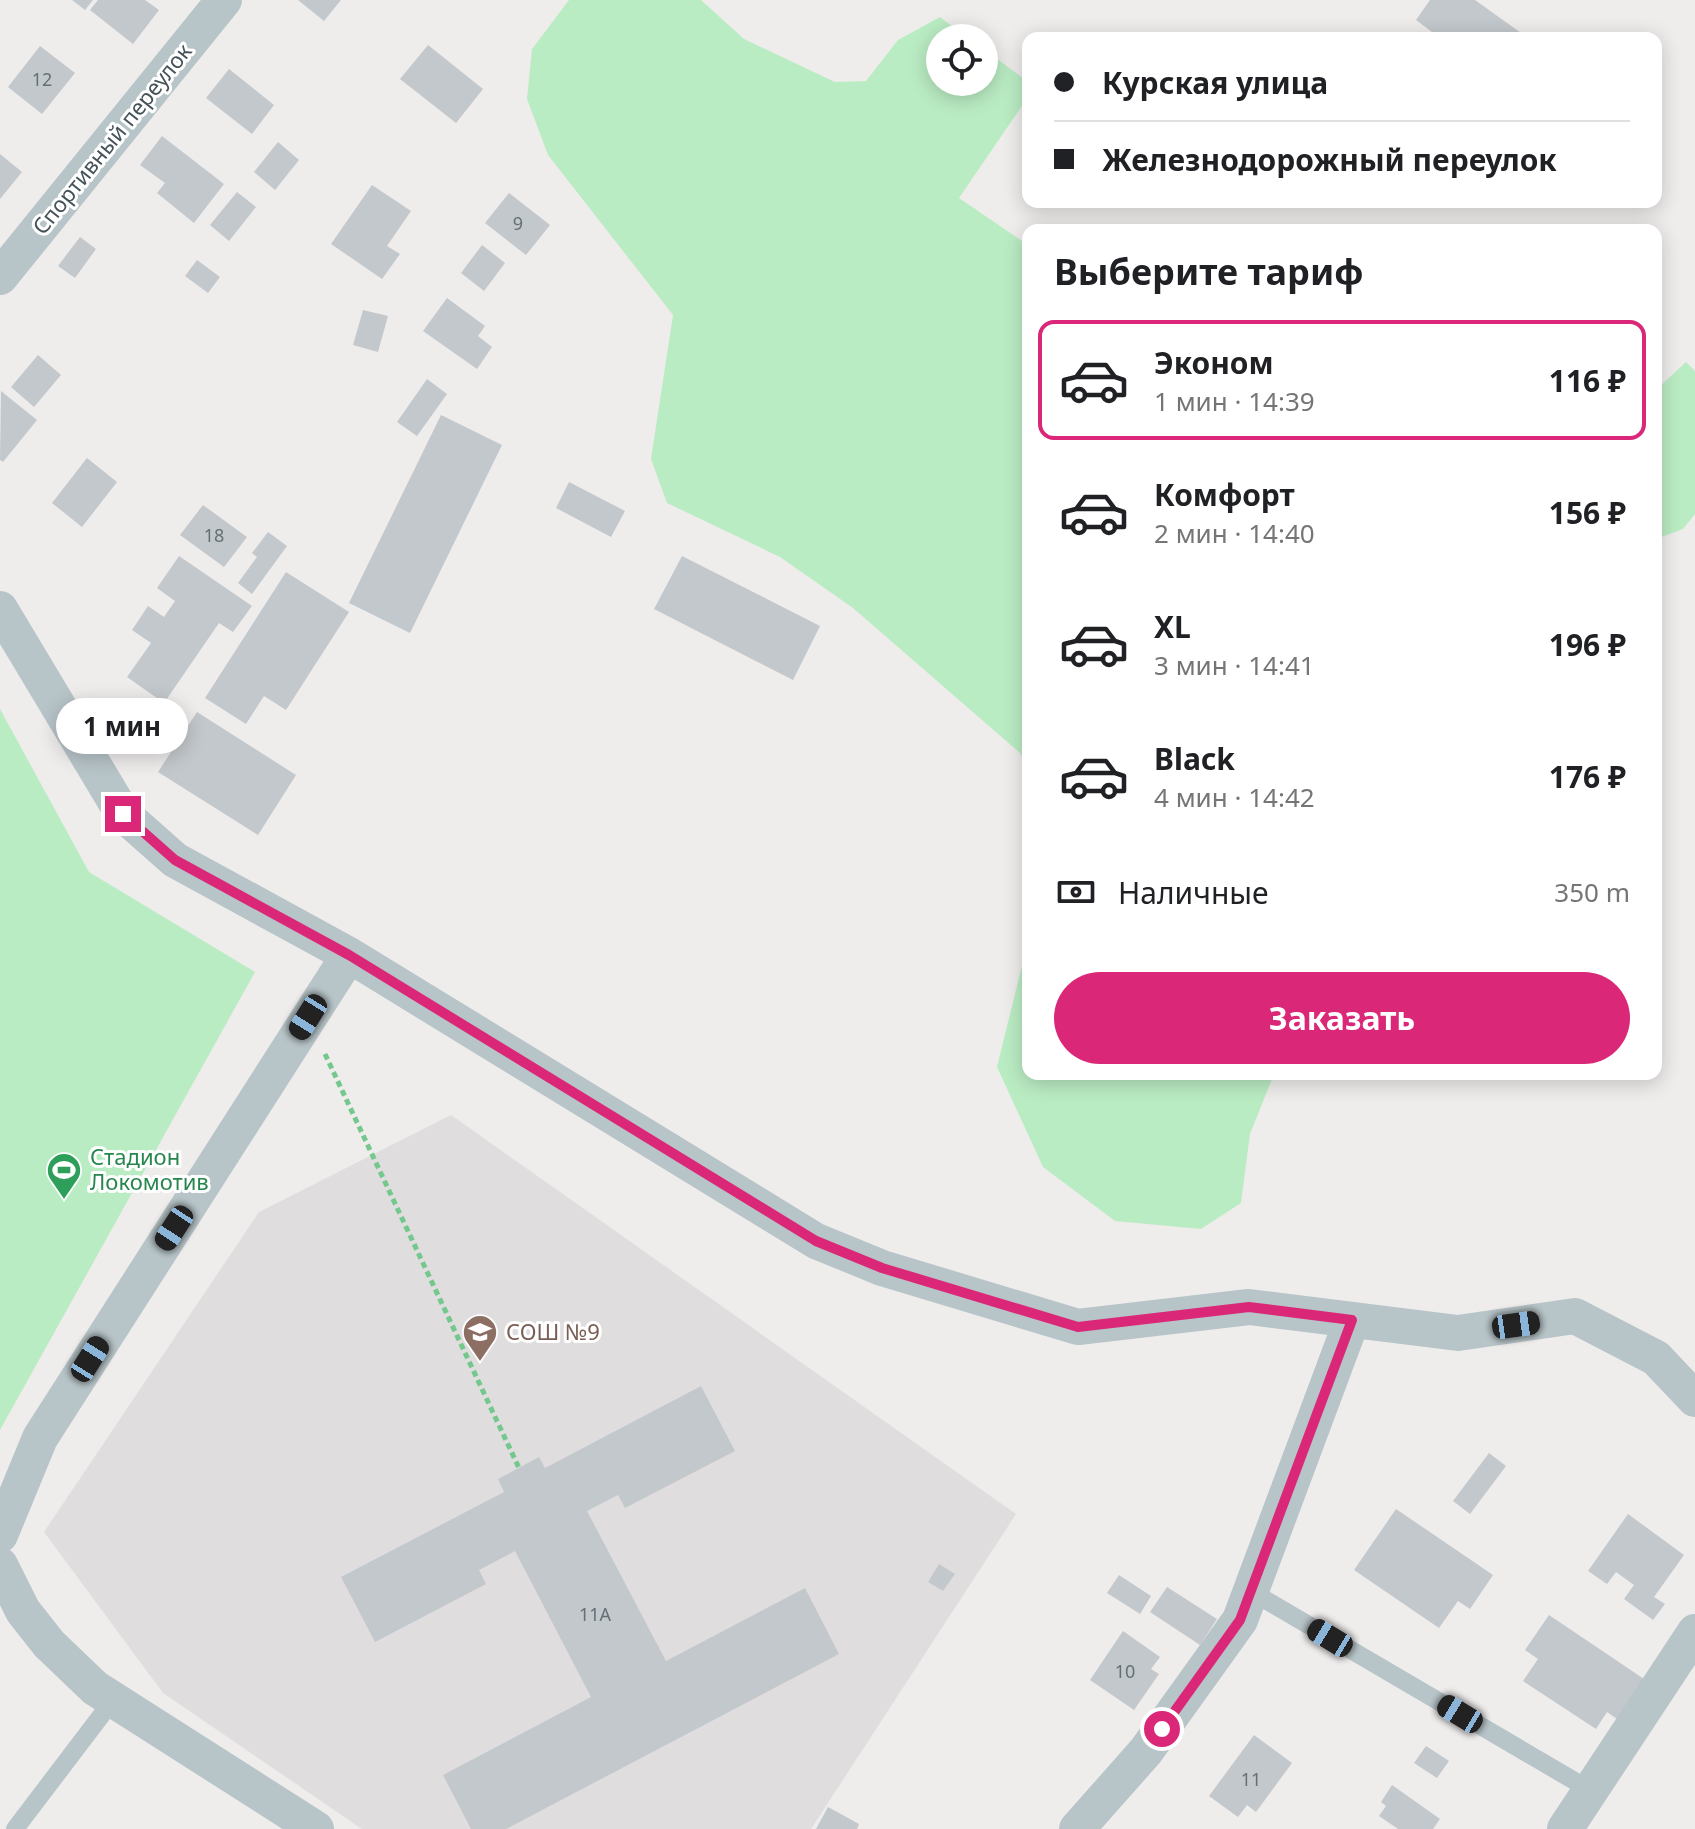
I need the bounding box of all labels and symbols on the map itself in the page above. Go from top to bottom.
street label: Спортивный переулок [25,36,198,240]
house number: 12 [32,67,52,91]
house number: 9 [513,211,523,235]
house number: 18 [204,523,224,547]
callout: 1 мин [57,698,189,754]
route end [105,796,141,832]
car [285,990,331,1044]
place label: Стадион Локомотив [90,1141,209,1196]
sports icon: Стадион Локомотив [45,1151,83,1201]
car [151,1201,197,1255]
car [1491,1310,1541,1340]
school or university icon: СОШ №9 [461,1313,499,1363]
place label: СОШ №9 [506,1316,600,1346]
car [67,1332,113,1386]
house number: 11А [579,1602,612,1626]
car [1303,1615,1357,1661]
house number: 10 [1115,1659,1135,1683]
car [1433,1691,1487,1737]
route start [1144,1711,1180,1747]
house number: 11 [1241,1767,1261,1791]

